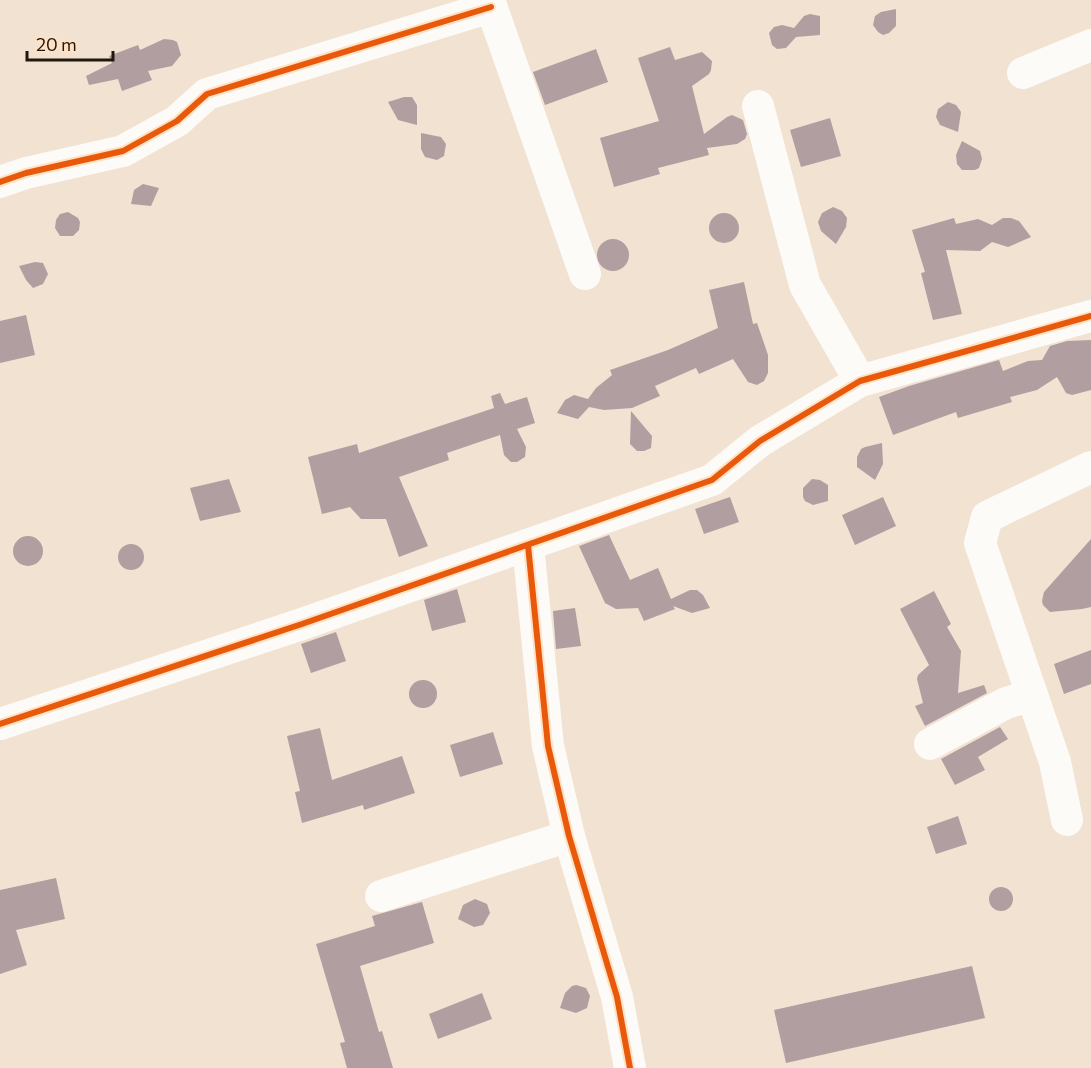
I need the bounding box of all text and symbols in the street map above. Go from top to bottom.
scale bar [27,24,112,62]
text: 20 m [36,33,77,55]

